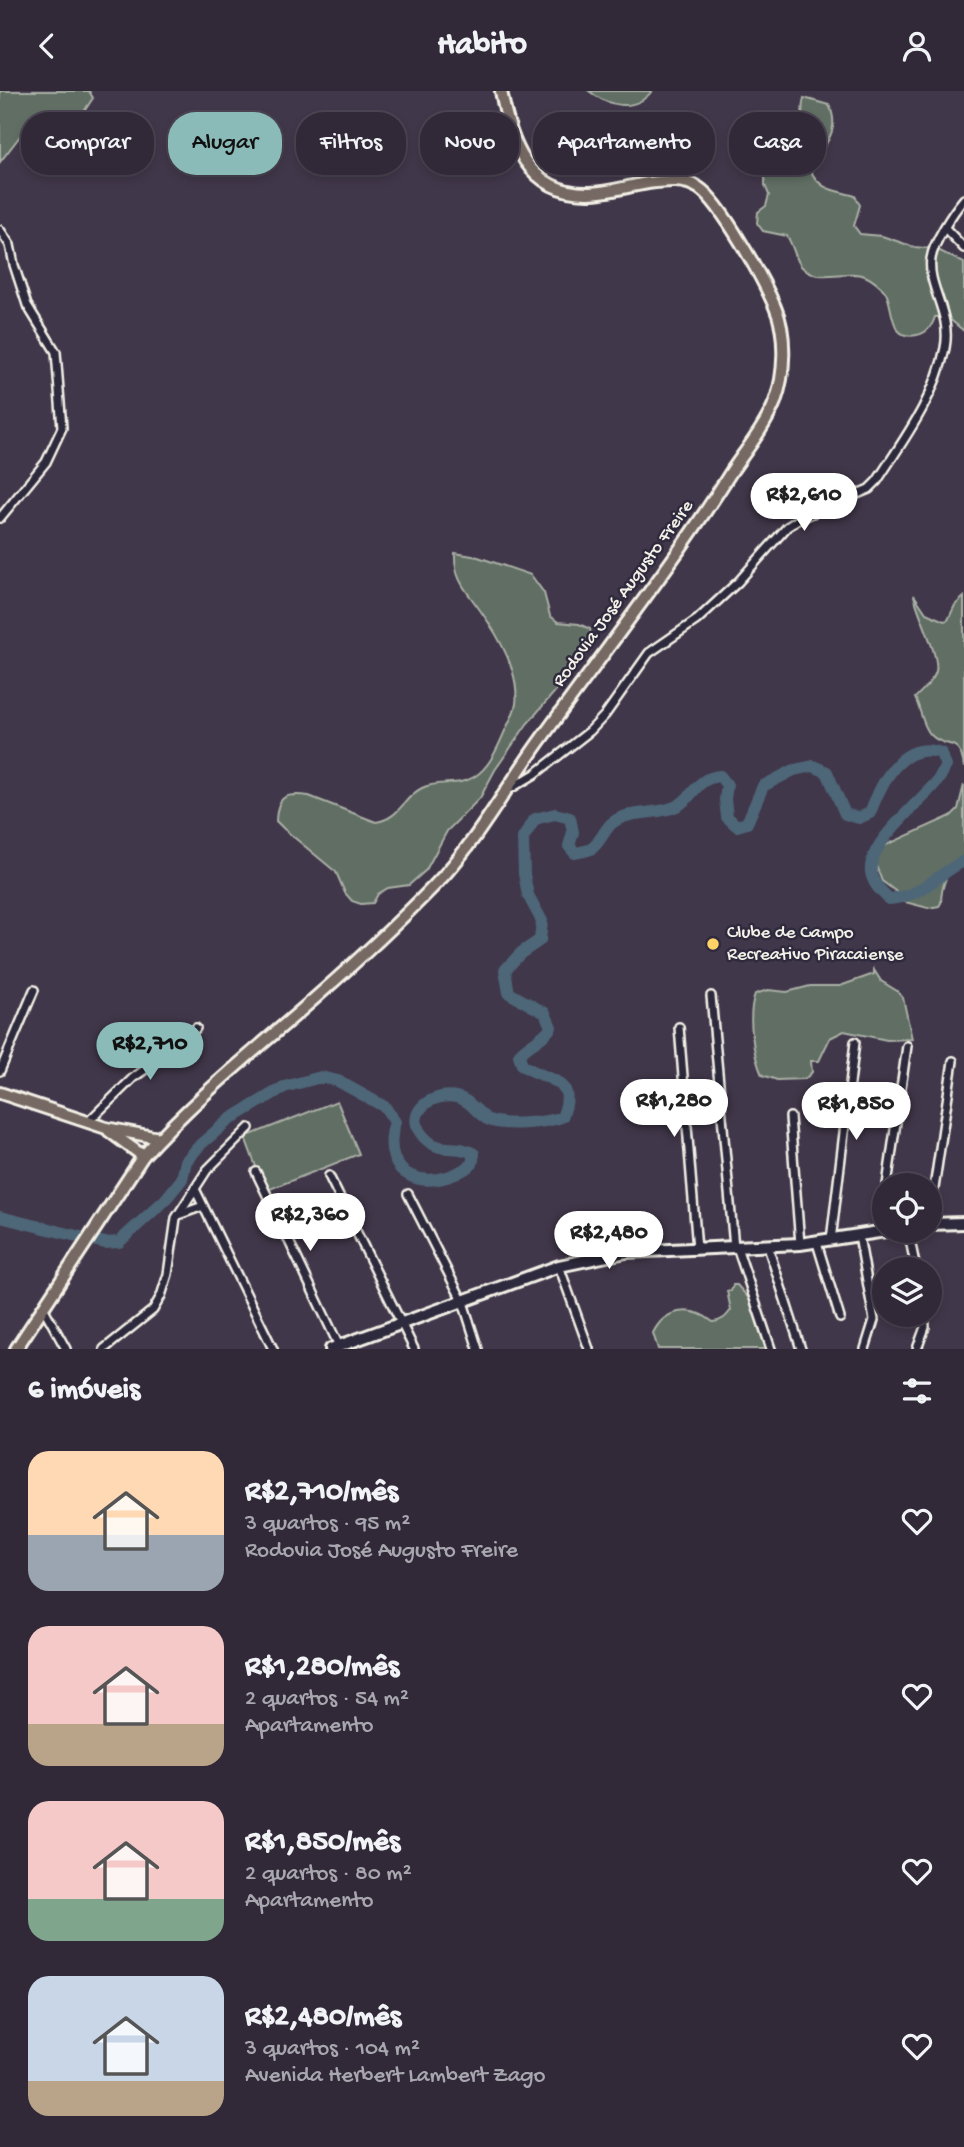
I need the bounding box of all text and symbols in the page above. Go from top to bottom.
icon: back [28,27,66,65]
text: Habito [437,27,527,65]
icon: person [898,27,936,65]
chip: Comprar [21,112,154,175]
chip: Alugar [168,112,282,175]
chip: Filtros [296,112,406,175]
chip: Novo [420,112,519,175]
chip: Apartamento [533,112,715,175]
chip: Casa [729,112,826,175]
pin: R$2,610 [739,473,869,533]
text: R$2,610 [767,482,841,509]
street label: Rodovia José Augusto Freire [548,496,700,692]
place label: Clube de Campo Recreativo Piracaiense [727,922,904,967]
marker: Clube de Campo Recreativo Piracaiense [705,936,721,952]
pin: R$2,710 [85,1023,215,1082]
text: R$2,710 [112,1031,188,1058]
pin: R$1,280 [609,1079,739,1139]
pin: R$1,850 [791,1083,921,1142]
text: R$1,280 [636,1088,712,1115]
text: R$1,850 [818,1091,894,1118]
map controls [872,1173,942,1327]
button: locate [872,1173,942,1243]
pin: R$2,360 [245,1193,375,1253]
text: R$2,360 [271,1202,349,1229]
pin: R$2,480 [544,1211,674,1271]
text: R$2,480 [570,1220,648,1247]
button: layers [872,1257,942,1327]
icon: filters [898,1372,936,1410]
text: 6 imóveis [28,1374,140,1409]
text: R$2,710/mês [245,1476,398,1511]
icon: home [84,1479,168,1563]
icon: heart [898,1502,936,1540]
text: 3 quartos · 95 m² [245,1511,410,1538]
text: Rodovia José Augusto Freire [245,1538,518,1565]
text: R$1,280/mês [245,1651,399,1686]
icon: home [84,1654,168,1738]
icon: heart [898,1677,936,1715]
text: 2 quartos · 54 m² [245,1686,409,1713]
text: Apartamento [245,1713,373,1740]
text: R$1,850/mês [245,1826,400,1861]
icon: home [84,1829,168,1913]
icon: heart [898,1852,936,1890]
text: 2 quartos · 80 m² [245,1861,412,1888]
text: Apartamento [245,1888,373,1915]
text: R$2,480/mês [245,2001,401,2036]
icon: home [84,2004,168,2088]
icon: heart [898,2027,936,2065]
text: 3 quartos · 104 m² [245,2036,420,2063]
text: Avenida Herbert Lambert Zago [245,2063,546,2090]

